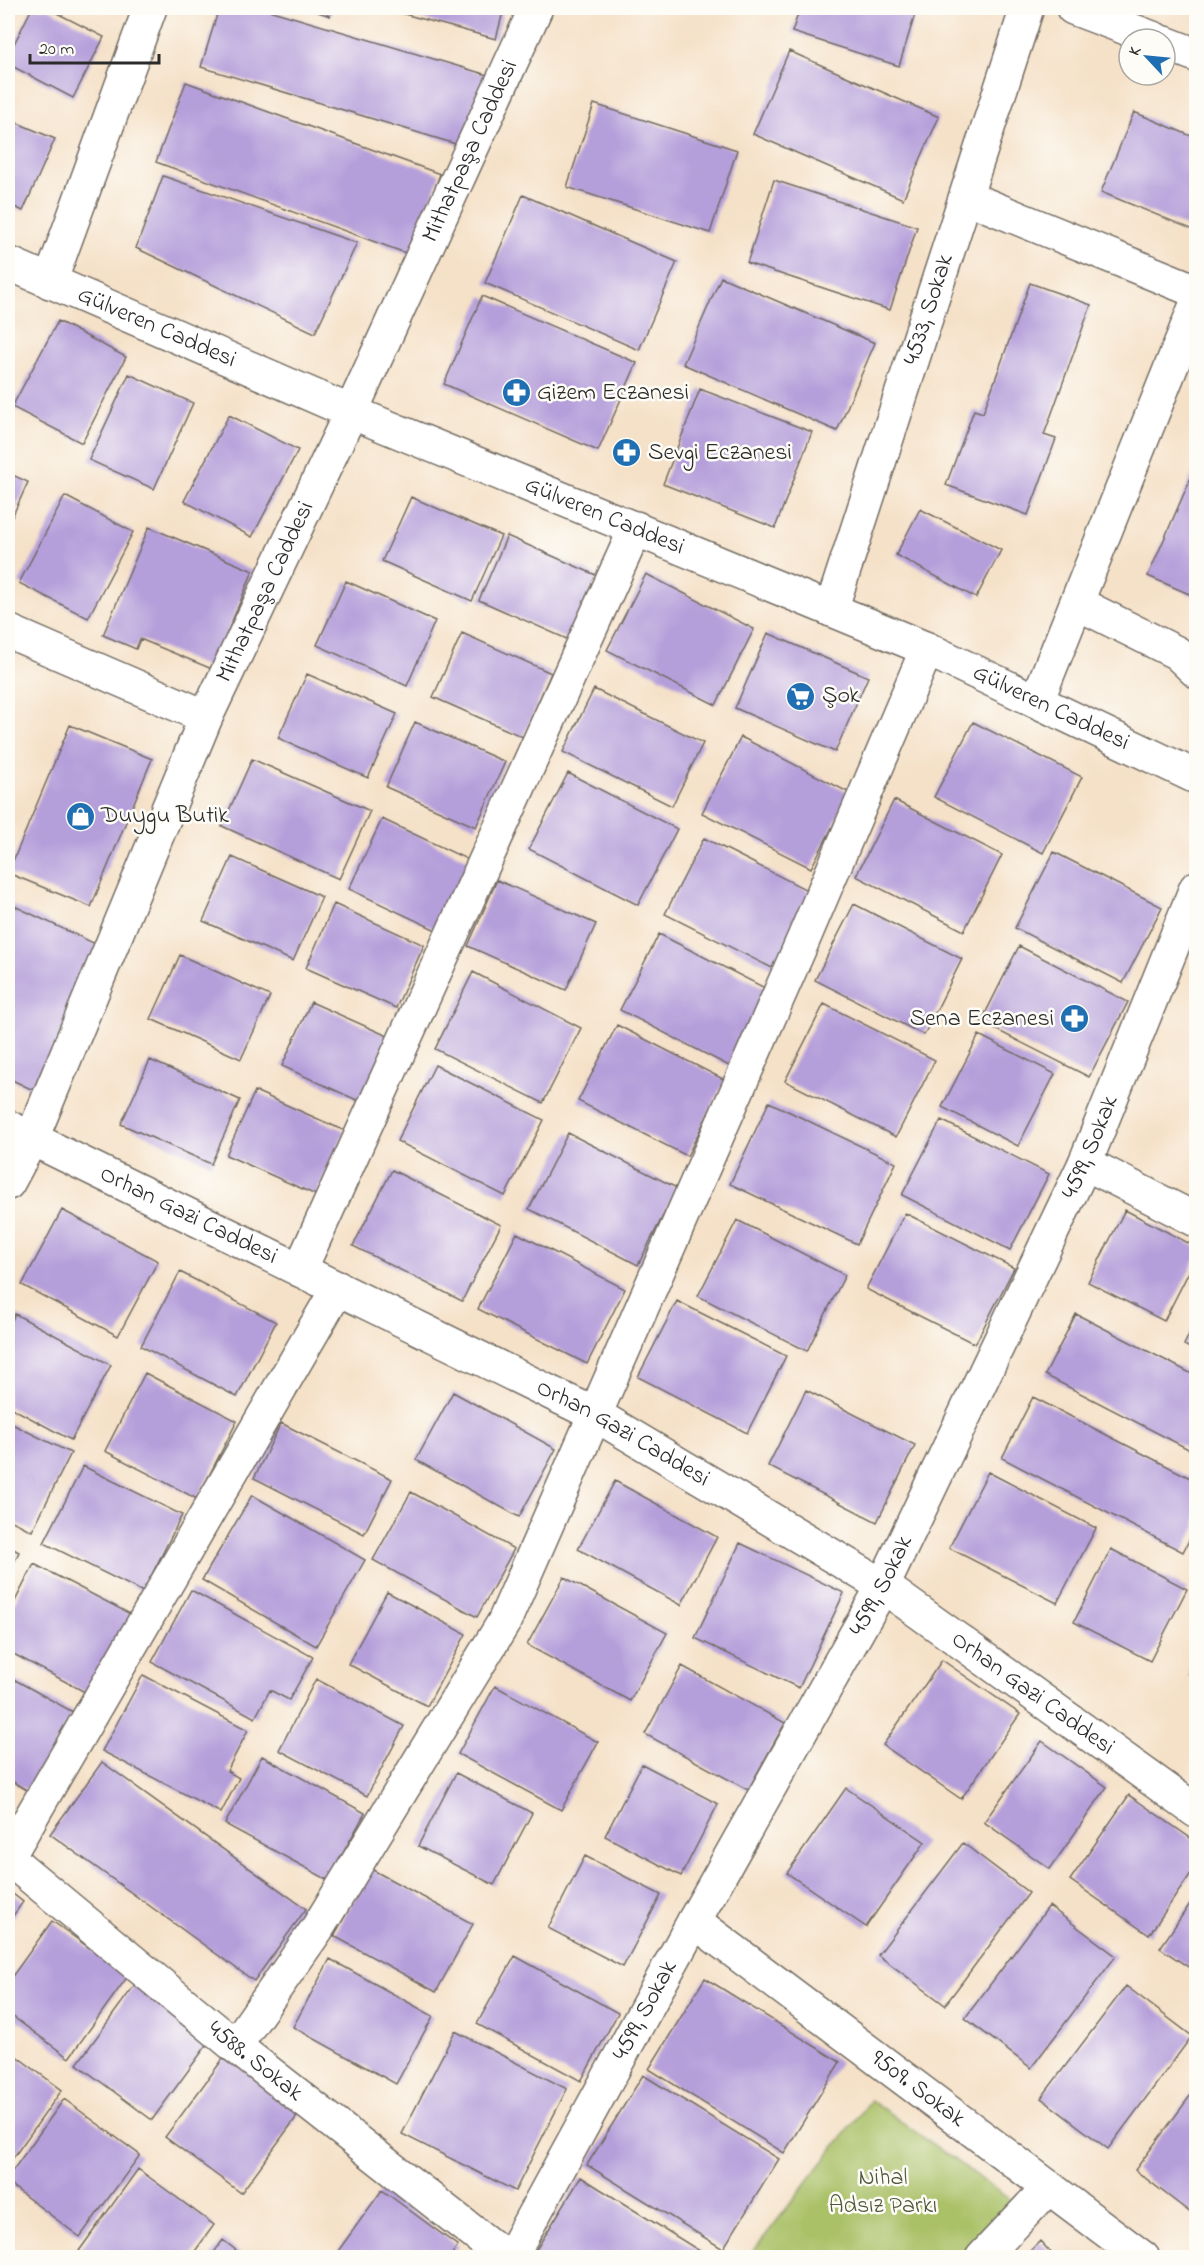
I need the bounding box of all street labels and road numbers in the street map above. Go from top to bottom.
street label: Mithatpaşa Caddesi [413,54,527,248]
street label: 4533, Sokak [894,249,963,370]
street label: Gülveren Caddesi [72,278,242,377]
street label: Gülveren Caddesi [519,468,690,565]
street label: Mithatpaşa Caddesi [207,495,324,688]
street label: Gülveren Caddesi [967,656,1135,760]
street label: 4599, Sokak [1053,1090,1128,1205]
street label: Orhan Gazi Caddesi [94,1157,283,1274]
street label: Orhan Gazi Caddesi [530,1371,716,1496]
street label: 4599, Sokak [841,1529,922,1643]
street label: Orhan Gazi Caddesi [943,1623,1122,1764]
street label: 4599, Sokak [604,1954,687,2067]
street label: 4588. Sokak [199,2012,311,2111]
street label: 9509. Sokak [863,2042,973,2137]

